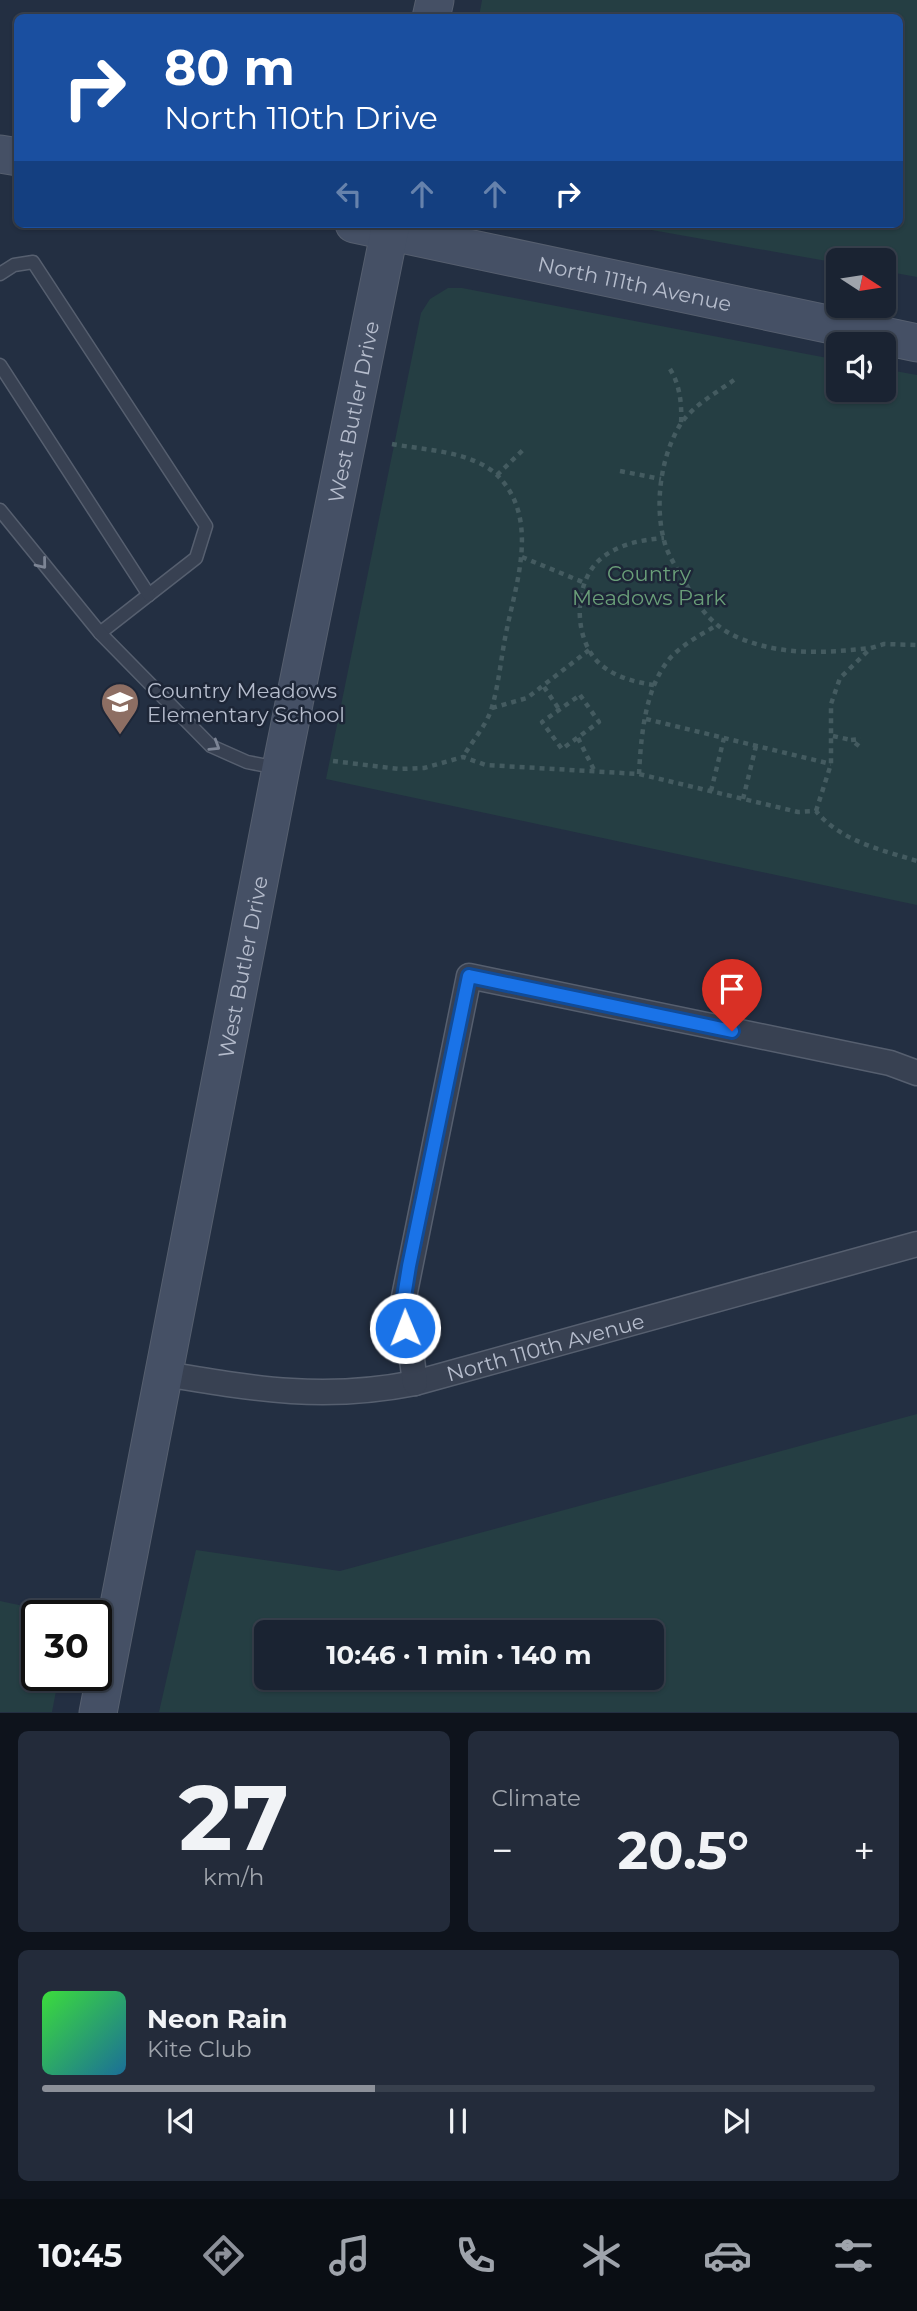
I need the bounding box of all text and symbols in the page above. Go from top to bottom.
text: 80 m [164,38,295,97]
icon: right [49,42,140,133]
text: North 110th Drive [164,98,438,137]
icon: left [330,175,368,213]
icon: ahead [403,175,441,213]
icon: ahead [476,175,514,213]
icon: right [549,175,587,213]
north arrow [826,248,896,318]
map controls [826,248,896,402]
street label: North 111th Avenue [536,251,734,316]
street label: West Butler Drive [322,319,384,505]
button: sound [826,332,896,402]
one-way arrow [33,556,46,568]
park label: Country Meadows Park [572,561,726,610]
place label: Country Meadows Elementary School [147,678,345,727]
school or university icon: Country Meadows Elementary School [99,681,141,736]
one-way arrow [207,738,220,751]
street label: West Butler Drive [213,874,272,1060]
pin [702,959,762,1031]
icon: arrive [713,970,751,1008]
position arrow [368,1291,442,1365]
street label: North 110th Avenue [444,1308,647,1386]
speed limit sign: 30 [21,1600,112,1691]
text: 10:46 · 1 min · 140 m [326,1639,592,1671]
text: 27 [179,1762,289,1873]
text: Climate [492,1784,581,1812]
text: 20.5° [618,1819,749,1882]
text: − [492,1827,513,1874]
text: + [853,1827,875,1874]
text: km/h [203,1863,264,1891]
text: Neon Rain [147,2003,288,2035]
text: Kite Club [147,2035,252,2063]
icon: previous [162,2102,200,2140]
icon: pause [439,2102,477,2140]
icon: next [717,2102,755,2140]
icon: directions [199,2231,248,2280]
icon: music [325,2231,374,2280]
icon: phone [451,2231,500,2280]
icon: climate [577,2231,626,2280]
icon: car [703,2231,752,2280]
icon: filters [829,2231,878,2280]
text: 10:45 [39,2236,122,2275]

